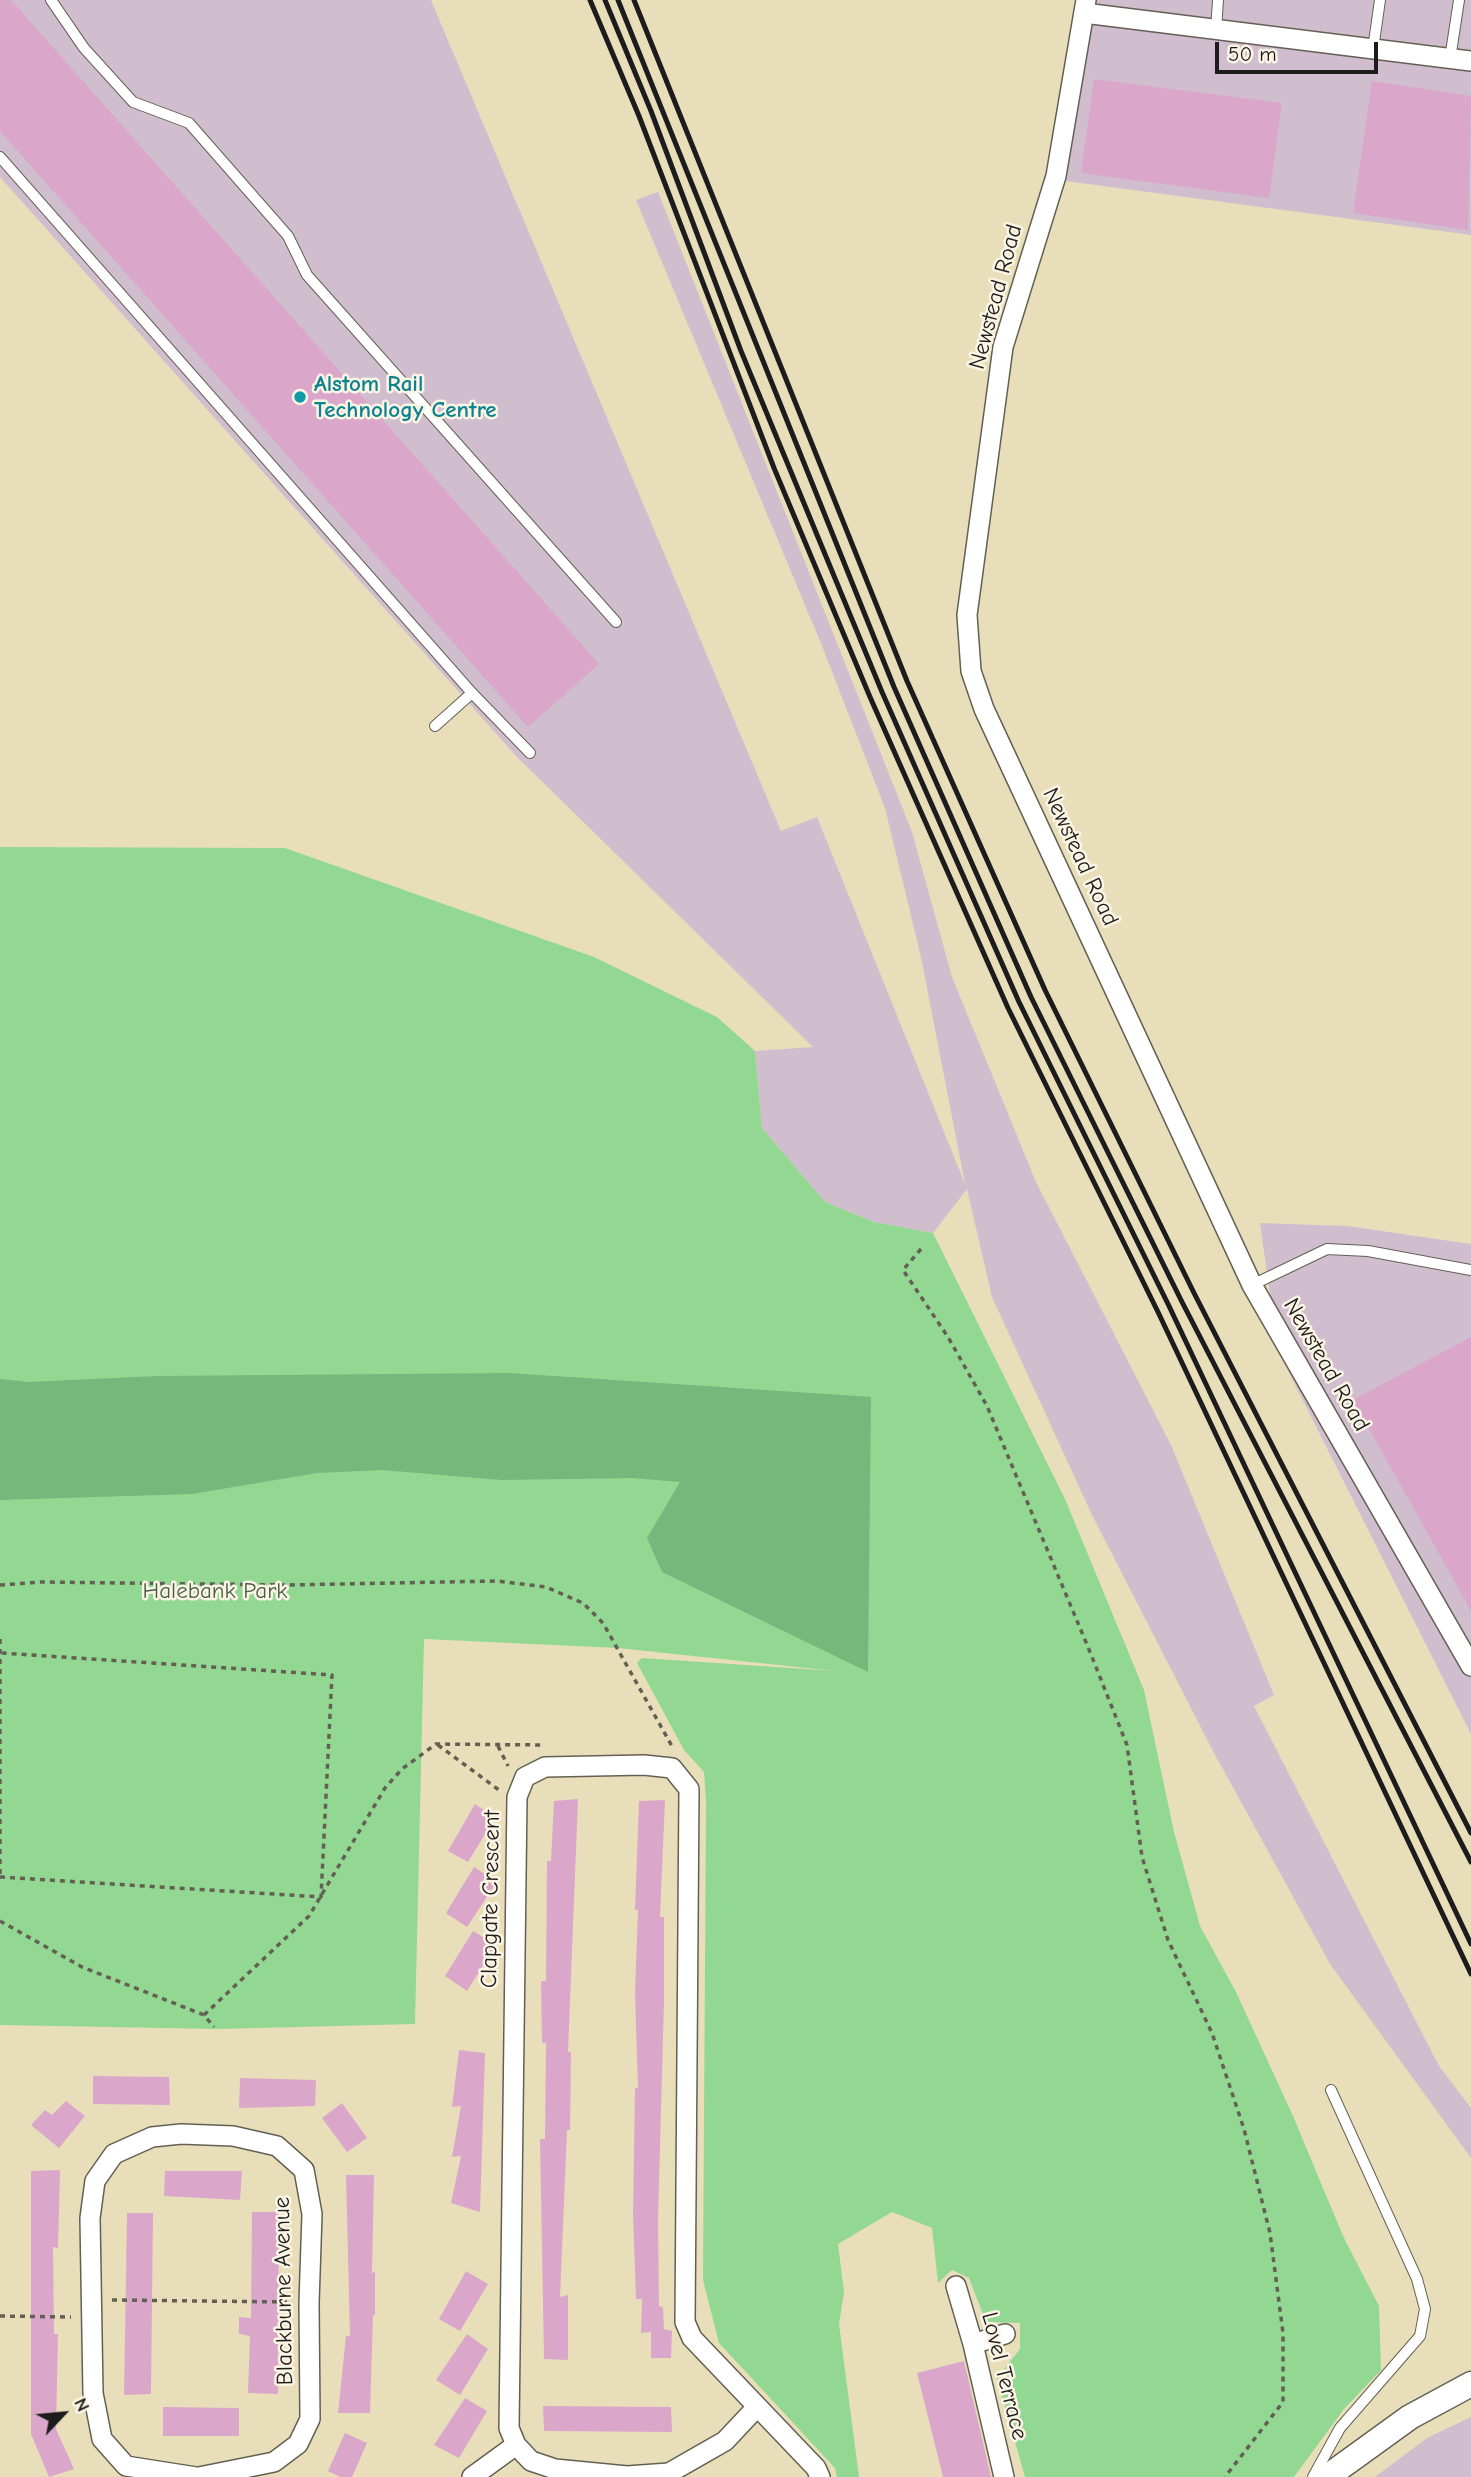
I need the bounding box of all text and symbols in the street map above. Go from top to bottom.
scale bar [1219,28,1382,72]
text: 50 m [1228,42,1277,66]
street label: Newstead Road [963,222,1029,372]
place label: Alstom Rail Technology Centre [314,370,497,424]
marker: Alstom Rail Technology Centre [292,389,308,405]
street label: Newstead Road [1036,784,1124,930]
street label: Newstead Road [1277,1294,1375,1436]
park label: Halebank Park [143,1577,287,1605]
street label: Clapgate Crescent [476,1810,506,1988]
street label: Blackburne Avenue [269,2197,299,2385]
street label: Lovel Terrace [975,2309,1033,2443]
north arrow [28,2379,98,2449]
text: N [69,2394,94,2415]

